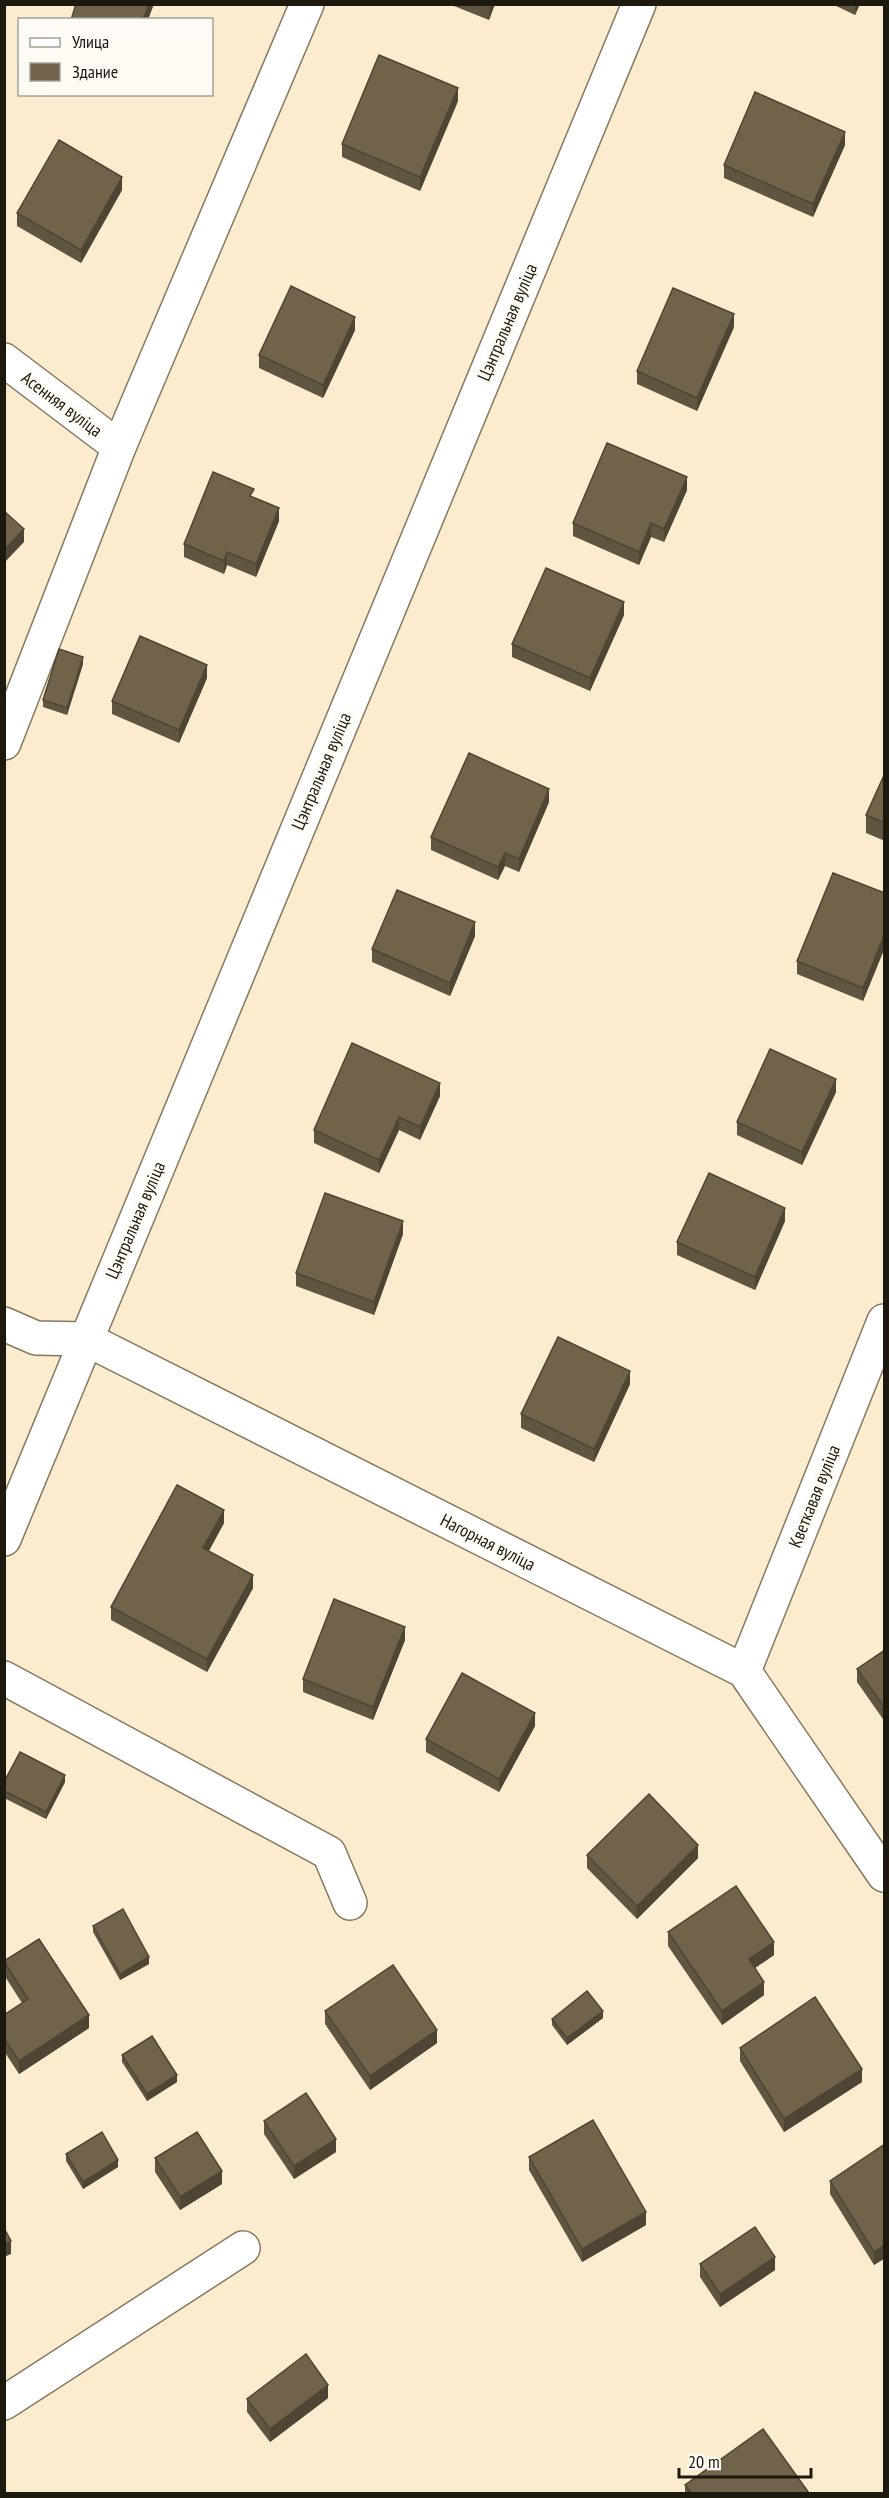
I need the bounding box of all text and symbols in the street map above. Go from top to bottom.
legend [18,18,213,96]
text: Улица [72,30,109,53]
text: Здание [72,60,118,83]
street label: Цэнтральная вуліца [472,260,542,384]
street label: Асенняя вуліца [17,366,107,442]
street label: Цэнтральная вуліца [286,709,356,833]
street label: Цэнтральная вуліца [100,1158,170,1282]
street label: Кветкавая вуліца [783,1441,845,1551]
street label: Нагорная вуліца [437,1508,539,1576]
scale bar [679,2441,811,2479]
text: 20 m [688,2450,720,2473]

